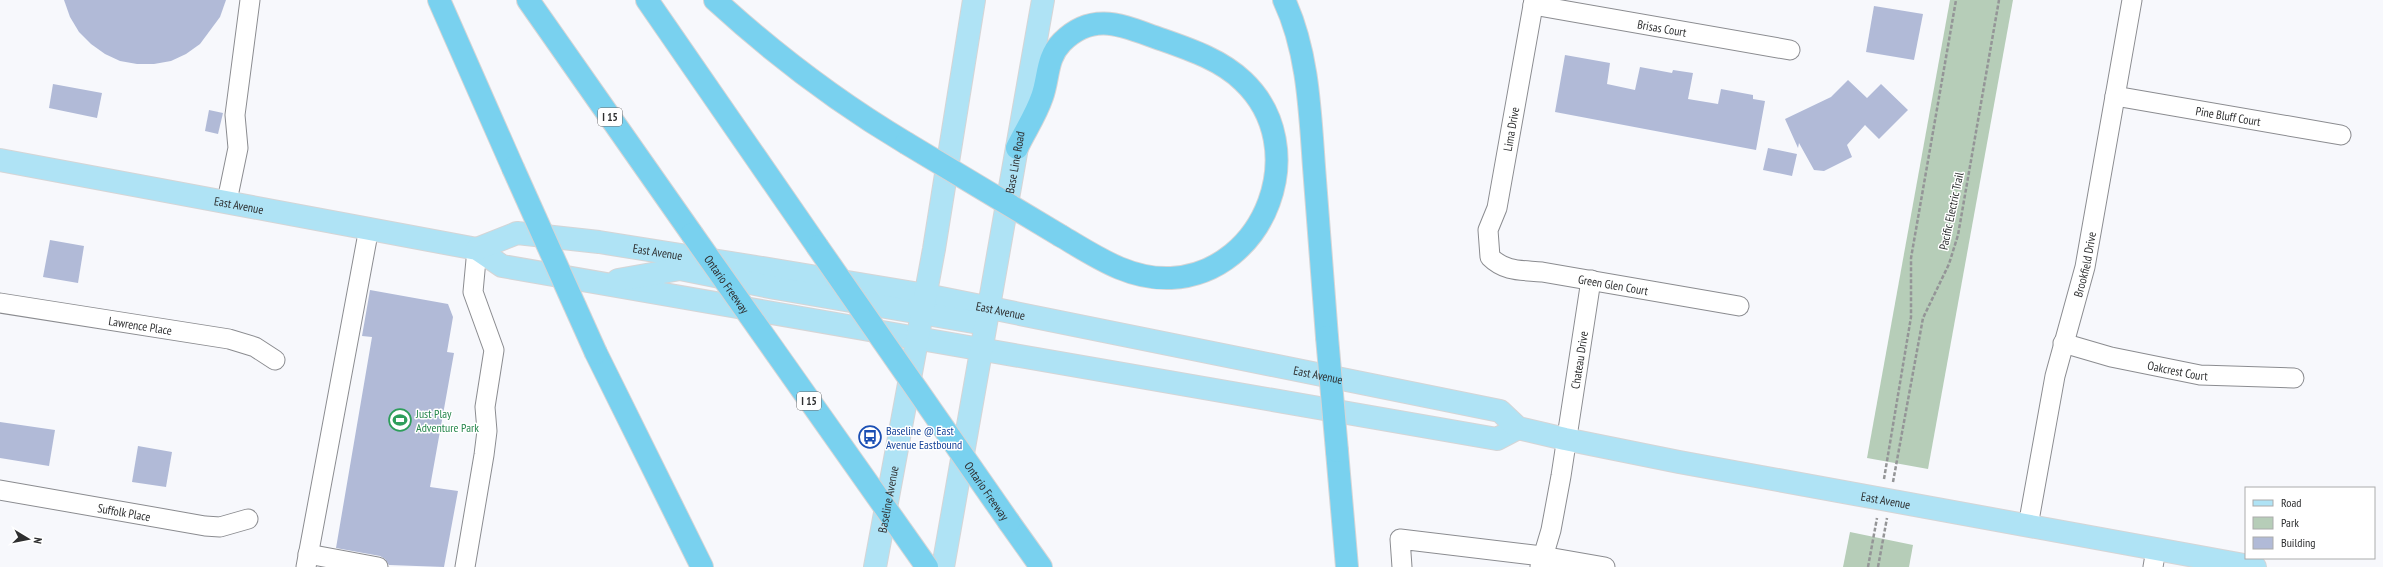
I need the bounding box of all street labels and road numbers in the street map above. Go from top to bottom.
street label: Brisas Court [1636,16,1688,39]
street label: Pine Bluff Court [2195,103,2263,129]
street label: Lima Drive [1500,106,1522,152]
road number: I 15 [598,108,622,126]
street label: Base Line Road [1002,130,1027,195]
street label: Pacific Electric Trail [1935,171,1967,251]
street label: East Avenue [213,193,265,217]
street label: Brookfield Drive [2070,230,2099,299]
street label: East Avenue [632,240,684,263]
street label: Ontario Freeway [701,252,753,316]
street label: Green Glen Court [1577,271,1650,298]
street label: East Avenue [975,298,1027,322]
street label: Lawrence Place [108,313,173,337]
street label: Chateau Drive [1567,330,1591,390]
street label: Oakcrest Court [2146,357,2209,383]
street label: East Avenue [1292,362,1344,387]
road number: I 15 [797,392,821,410]
street label: Ontario Freeway [962,458,1013,523]
street label: Baseline Avenue [874,464,901,534]
street label: East Avenue [1860,488,1912,512]
street label: Suffolk Place [96,500,152,524]

